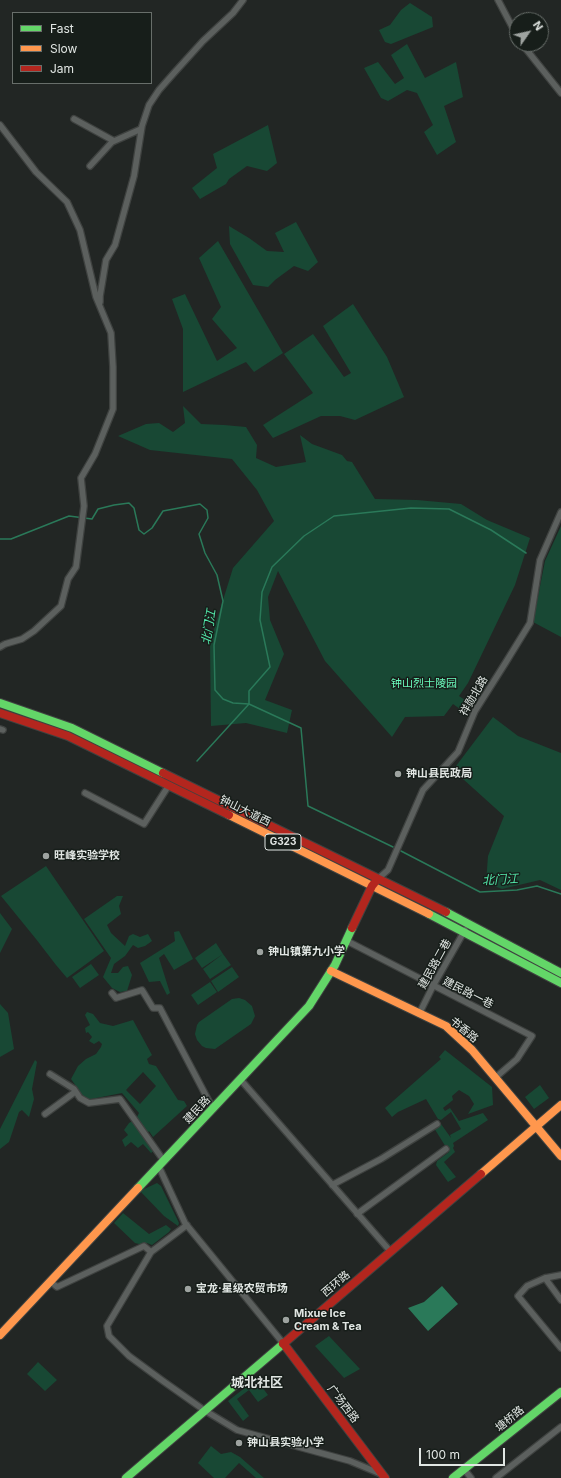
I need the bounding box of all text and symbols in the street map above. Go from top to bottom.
legend [12,12,152,84]
north arrow [509,12,549,52]
text: N [530,18,546,33]
text: Fast [50,21,74,36]
text: Slow [50,41,77,56]
text: Jam [50,61,74,76]
water label: 北门江 [199,608,219,646]
street label: 祥勋北路 [457,674,491,718]
park label: 钟山烈士陵园 [391,677,457,691]
place label: 钟山县民政局 [406,767,472,781]
marker: 钟山县民政局 [393,769,403,779]
street label: 钟山大道西 [217,793,273,829]
road number: G323 [265,834,301,850]
place label: 旺峰实验学校 [54,849,120,863]
marker: 旺峰实验学校 [41,851,51,861]
water label: 北门江 [482,872,518,888]
street label: 建民路二巷 [416,937,454,991]
place label: 钟山镇第九小学 [268,945,345,959]
marker: 钟山镇第九小学 [255,947,265,957]
street label: 建民路一巷 [441,975,495,1011]
street label: 书香路 [447,1014,481,1046]
street label: 建民路 [181,1093,213,1127]
street label: 西环路 [319,1268,353,1300]
place label: 宝龙·星级农贸市场 [196,1282,288,1296]
marker: 宝龙·星级农贸市场 [183,1284,193,1294]
place label: Mixue Ice Cream & Tea [294,1307,362,1333]
marker: Mixue Ice Cream & Tea [281,1315,291,1325]
district label: 城北社区 [231,1375,283,1391]
street label: 广场西路 [324,1382,362,1426]
street label: 塘桥路 [493,1403,527,1435]
place label: 钟山县实验小学 [247,1436,324,1450]
marker: 钟山县实验小学 [234,1438,244,1448]
scale bar [421,1440,507,1466]
text: 100 m [426,1447,460,1462]

